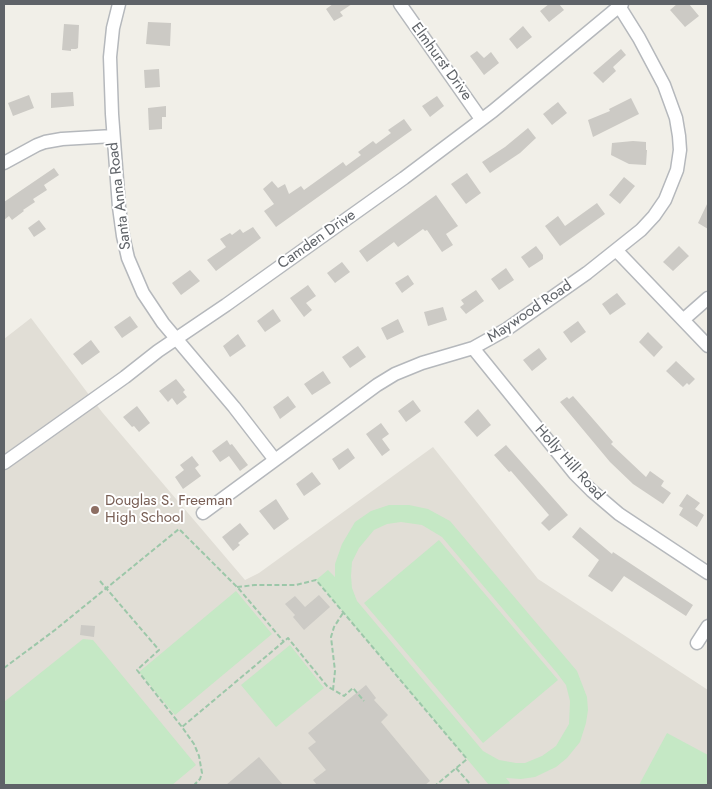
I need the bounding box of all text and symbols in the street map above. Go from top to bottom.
street label: Elmhurst Drive [407,20,475,104]
street label: Santa Anna Road [104,141,136,251]
street label: Camden Drive [274,206,360,274]
street label: Maywood Road [484,277,576,347]
street label: Holly Hill Road [530,422,608,504]
place label: Douglas S. Freeman High School [105,492,233,527]
marker: Douglas S. Freeman High School [89,504,101,516]

